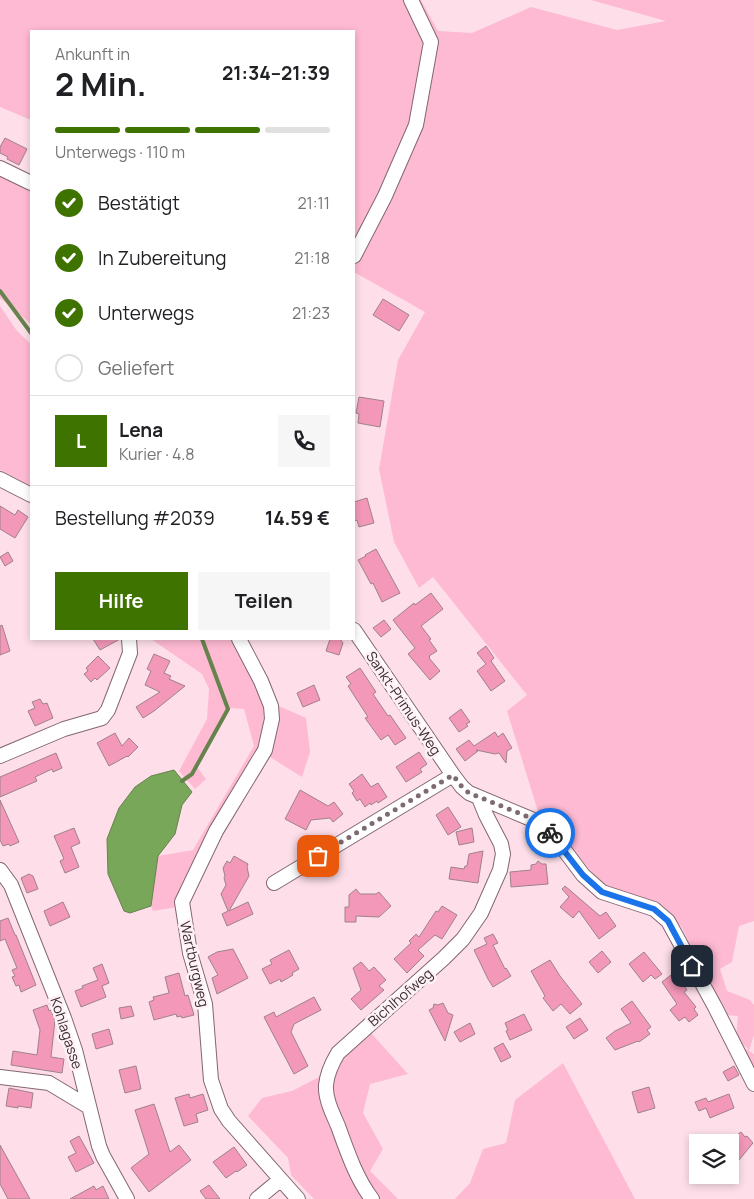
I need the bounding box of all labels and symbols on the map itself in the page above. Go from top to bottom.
street label: Sankt-Primus-Weg [362,647,446,759]
courier [525,808,575,858]
pin [297,835,339,877]
street label: Wartburgweg [176,919,214,1009]
pin [671,945,713,987]
street label: Bichlhofweg [364,964,436,1030]
street label: Kohlagasse [46,995,88,1071]

